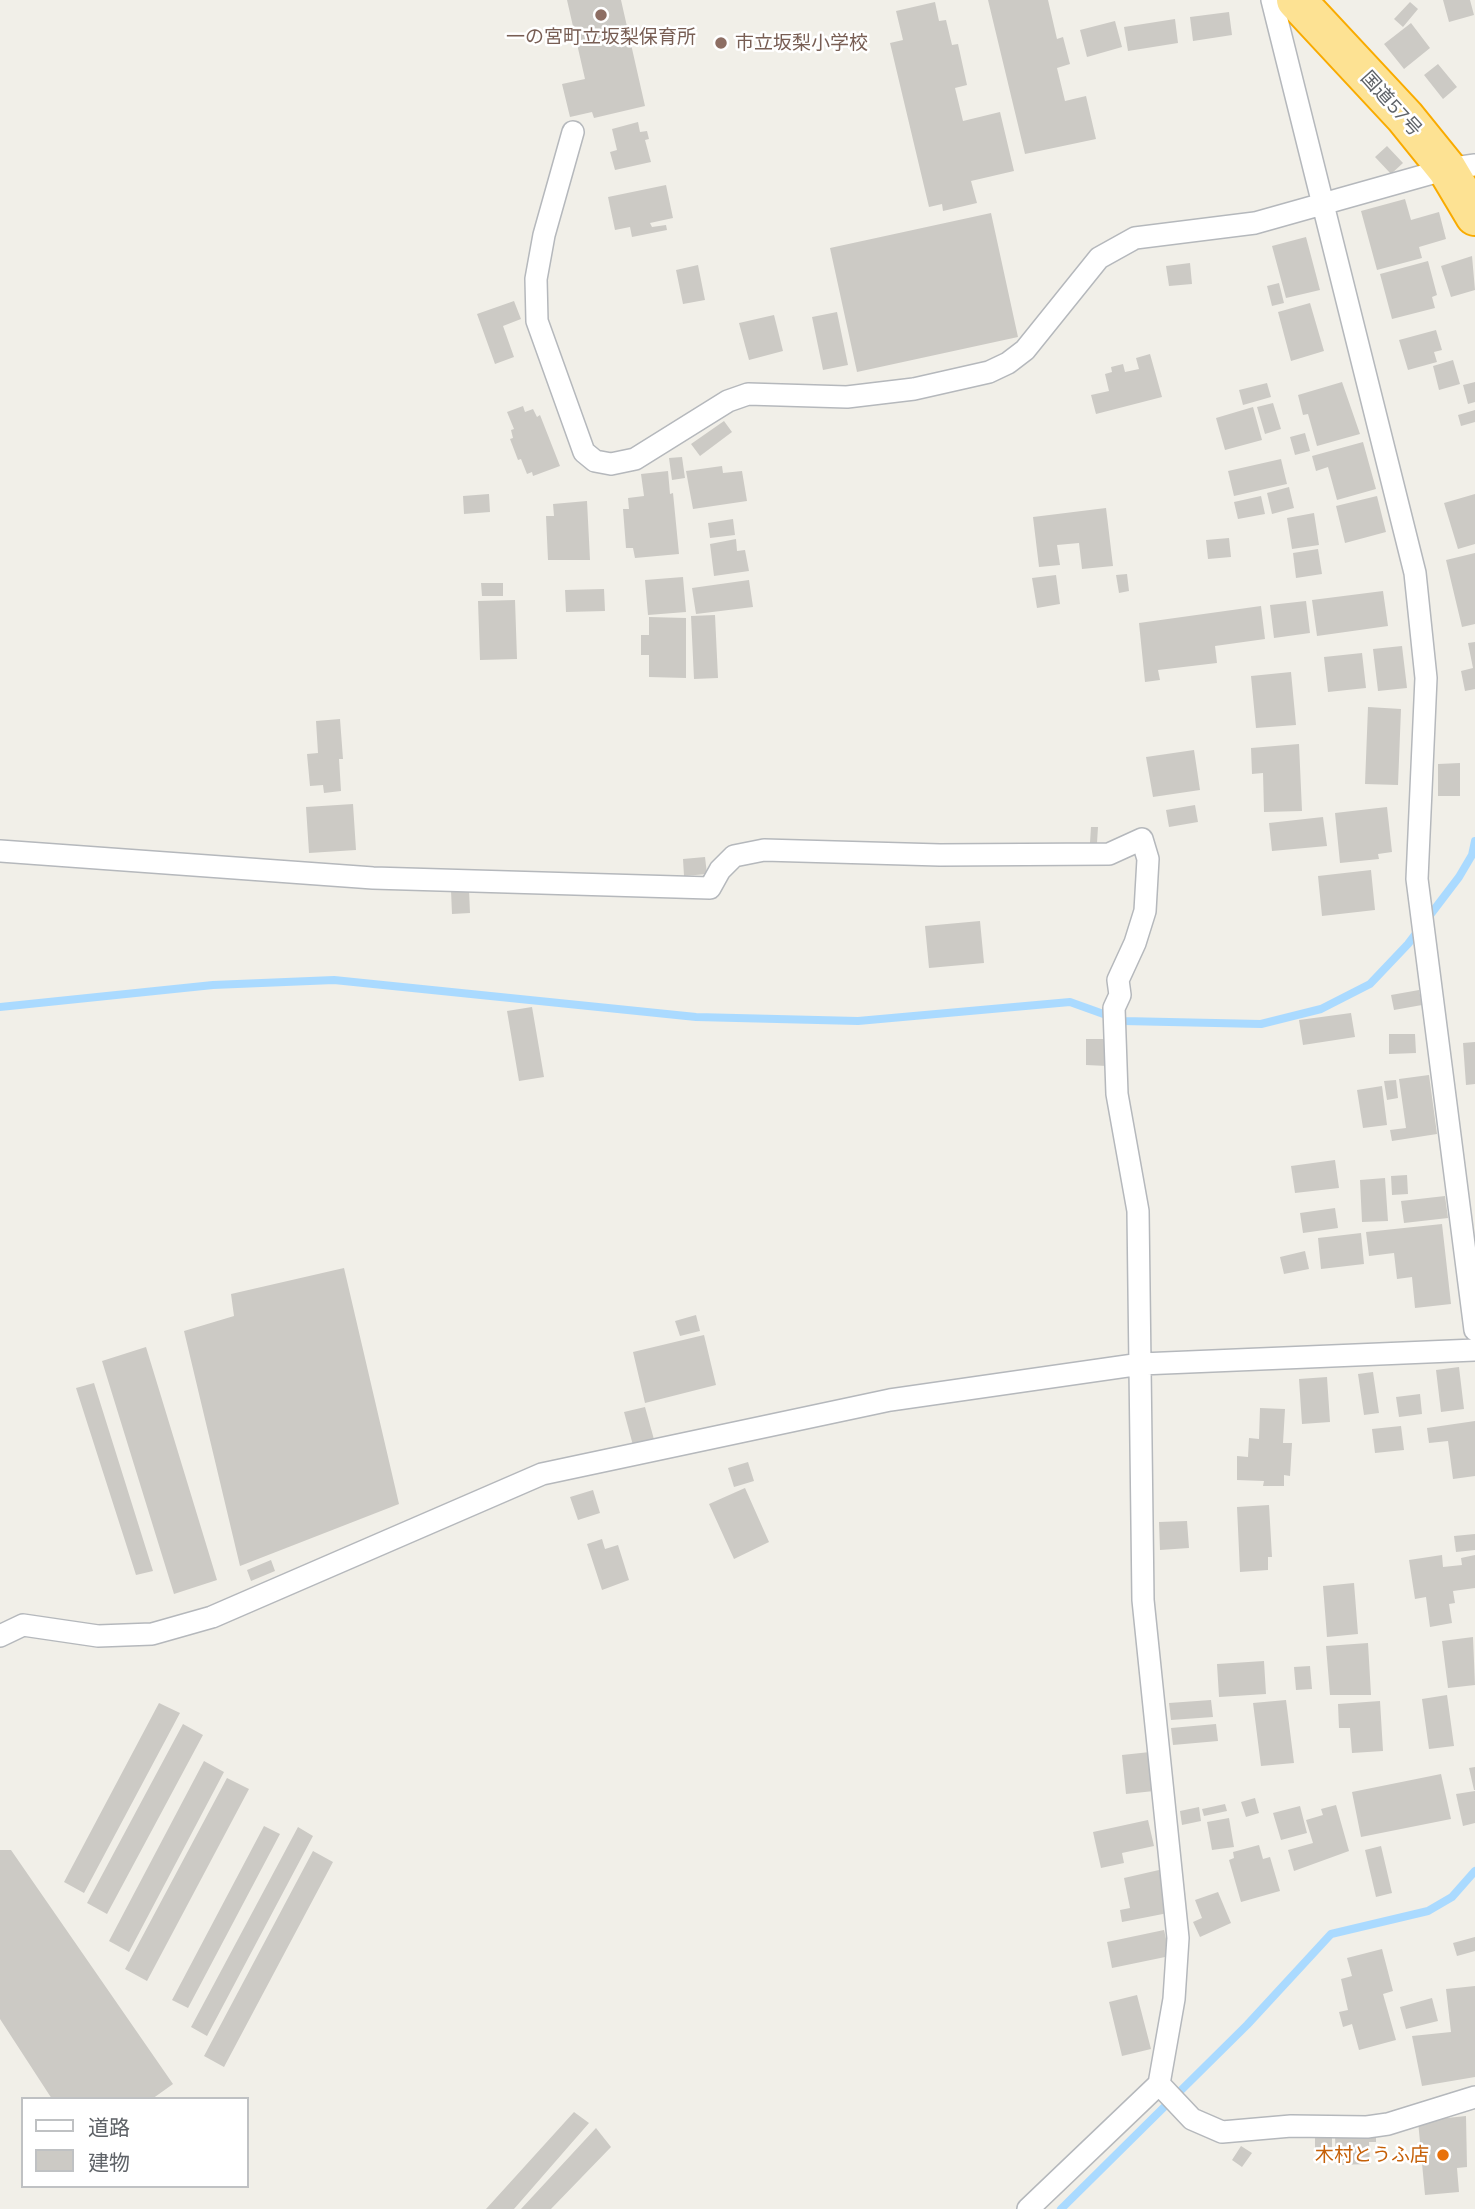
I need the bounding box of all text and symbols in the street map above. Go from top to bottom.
marker: 一の宮町立坂梨保育所 [593,7,609,23]
place label: 一の宮町立坂梨保育所 [506,26,696,48]
place label: 市立坂梨小学校 [735,32,868,54]
marker: 市立坂梨小学校 [713,35,729,51]
street label: 国道57号 [1356,67,1426,141]
legend [21,2097,248,2188]
text: 道路 [88,2114,130,2140]
place label: 木村とうふ店 [1315,2144,1429,2166]
marker: 木村とうふ店 [1435,2147,1451,2163]
text: 建物 [88,2149,130,2175]

